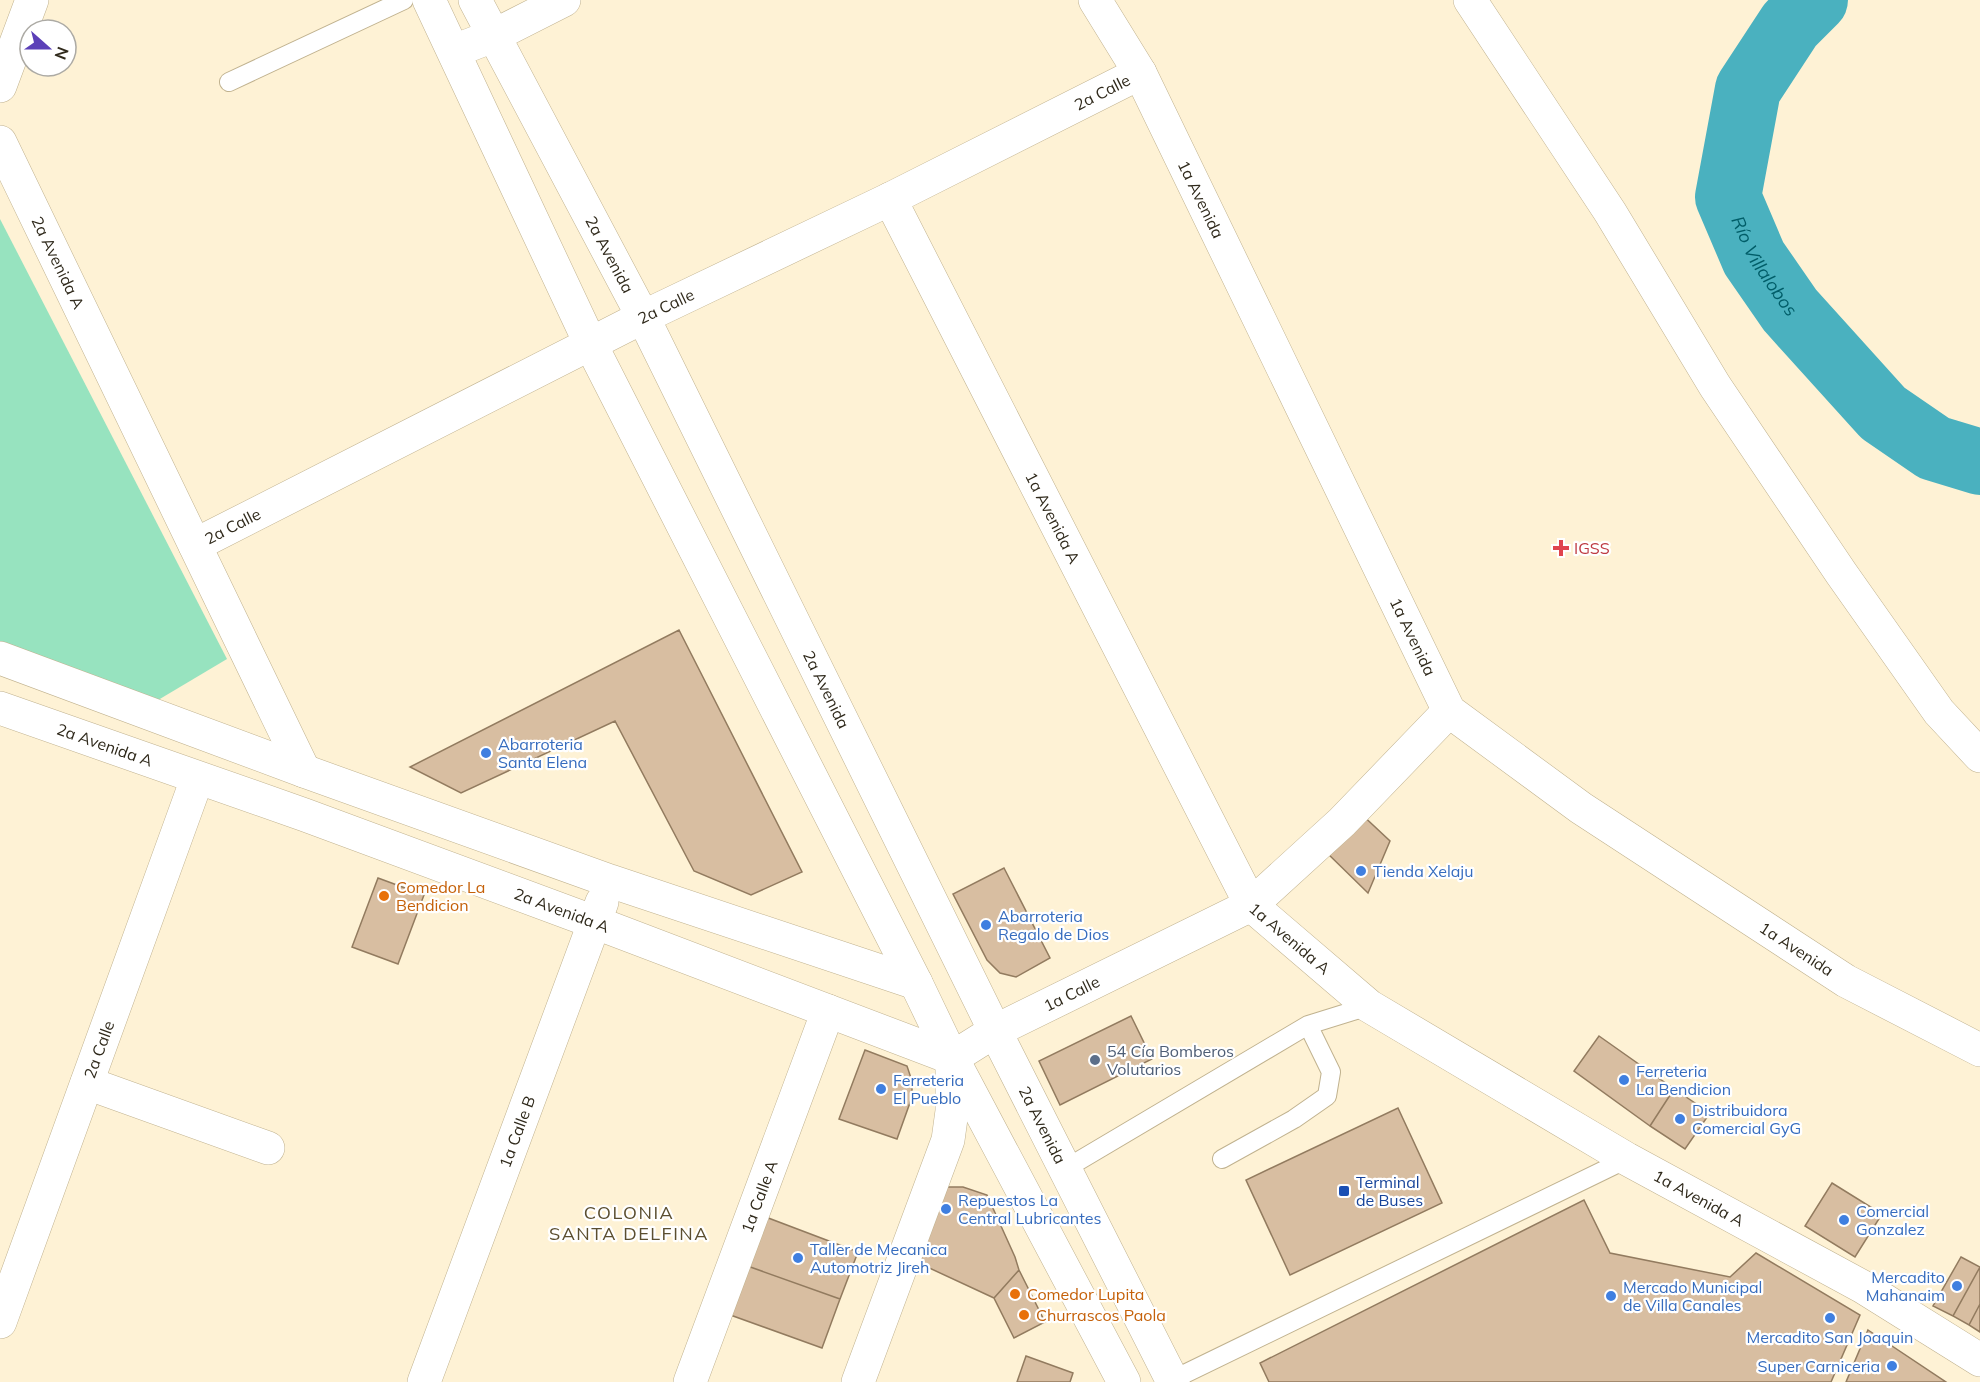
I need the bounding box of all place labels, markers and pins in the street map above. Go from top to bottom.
place label: IGSS [1574,538,1610,558]
marker: IGSS [1552,539,1570,557]
place label: Abarroteria Santa Elena [498,734,587,772]
marker: Abarroteria Santa Elena [479,746,493,760]
place label: Tienda Xelaju [1373,861,1473,881]
marker: Tienda Xelaju [1354,864,1368,878]
place label: Comedor La Bendicion [396,877,485,915]
marker: Comedor La Bendicion [377,889,391,903]
place label: Abarroteria Regalo de Dios [998,906,1109,944]
marker: Abarroteria Regalo de Dios [979,918,993,932]
place label: 54 Cía Bomberos Volutarios [1107,1041,1234,1079]
marker: 54 Cía Bomberos Volutarios [1088,1053,1102,1067]
place label: Ferreteria La Bendicion [1636,1061,1731,1099]
place label: Ferreteria El Pueblo [893,1070,964,1108]
marker: Ferreteria La Bendicion [1617,1073,1631,1087]
marker: Ferreteria El Pueblo [874,1082,888,1096]
place label: Distribuidora Comercial GyG [1692,1100,1801,1138]
marker: Distribuidora Comercial GyG [1673,1112,1687,1126]
place label: Terminal de Buses [1356,1172,1423,1210]
marker: Terminal de Buses [1337,1184,1351,1198]
place label: Repuestos La Central Lubricantes [958,1190,1101,1228]
place label: Comercial Gonzalez [1856,1201,1929,1239]
marker: Repuestos La Central Lubricantes [939,1202,953,1216]
marker: Comercial Gonzalez [1837,1213,1851,1227]
place label: Taller de Mecanica Automotriz Jireh [810,1239,947,1277]
marker: Taller de Mecanica Automotriz Jireh [791,1251,805,1265]
place label: Mercadito Mahanaim [1866,1267,1945,1305]
place label: Mercado Municipal de Villa Canales [1623,1277,1762,1315]
marker: Mercadito Mahanaim [1950,1279,1964,1293]
place label: Comedor Lupita [1027,1284,1144,1304]
marker: Comedor Lupita [1008,1287,1022,1301]
marker: Mercado Municipal de Villa Canales [1604,1289,1618,1303]
place label: Churrascos Paola [1036,1305,1166,1325]
marker: Churrascos Paola [1017,1308,1031,1322]
marker: Mercadito San Joaquin [1823,1311,1837,1325]
place label: Mercadito San Joaquin [1747,1327,1913,1347]
place label: Super Carniceria [1758,1356,1880,1376]
marker: Super Carniceria [1885,1359,1899,1373]

